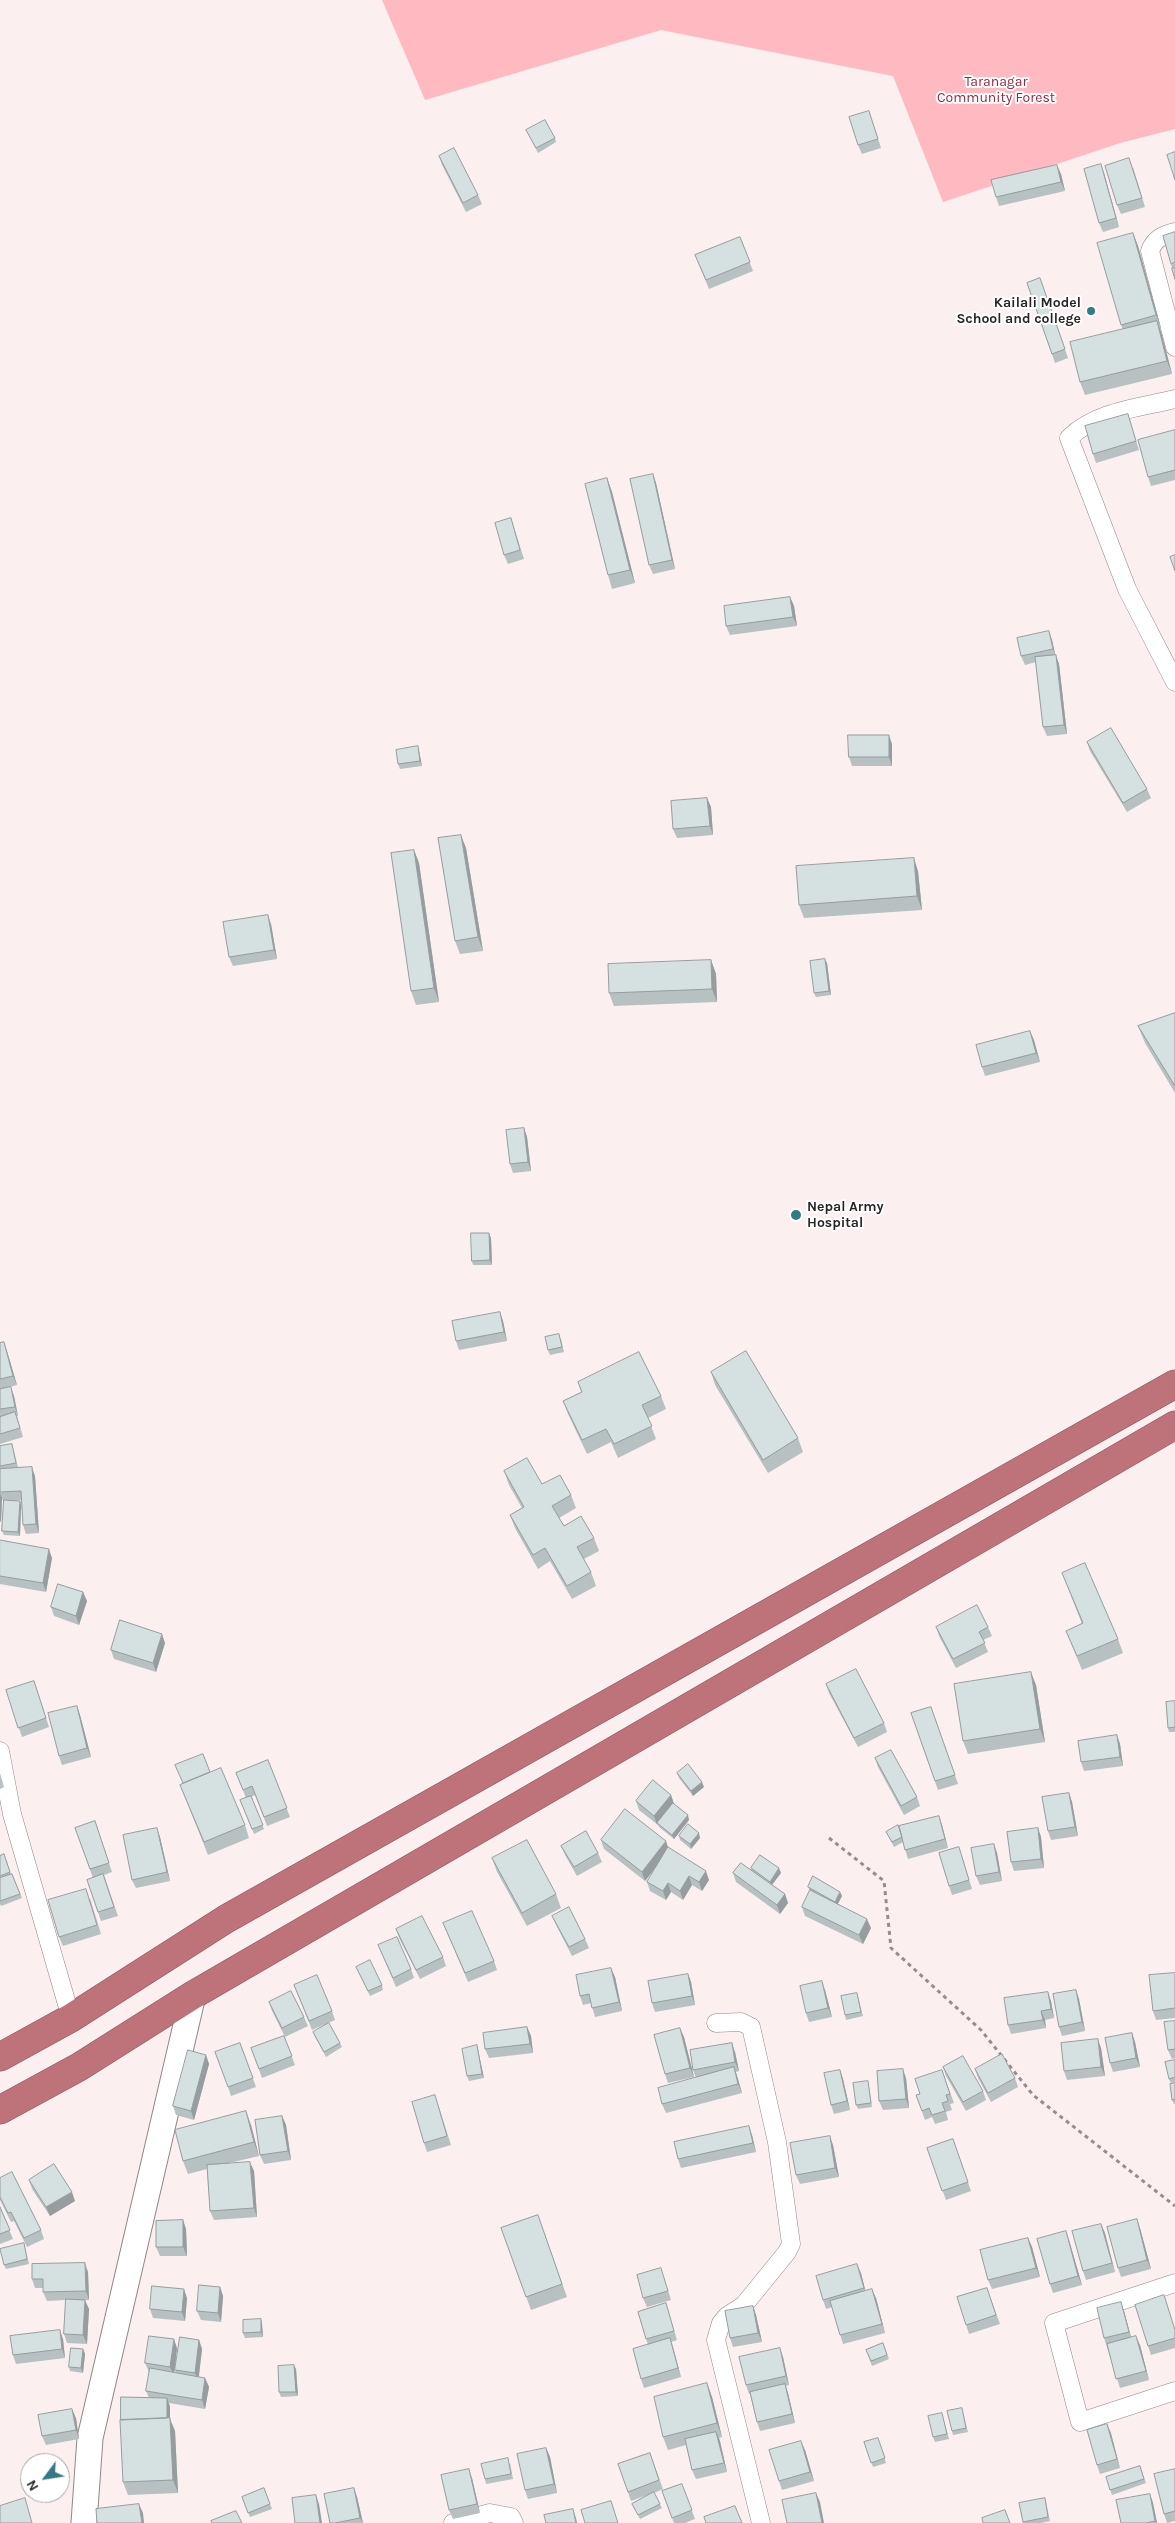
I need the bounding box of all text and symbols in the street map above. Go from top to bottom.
park label: Taranagar Community Forest [937,74,1055,106]
place label: Kailali Model School and college [956,295,1081,328]
marker: Kailali Model School and college [1085,305,1097,317]
place label: Nepal Army Hospital [807,1199,884,1232]
marker: Nepal Army Hospital [789,1208,803,1222]
north arrow [20,2453,70,2503]
text: N [23,2477,42,2494]

